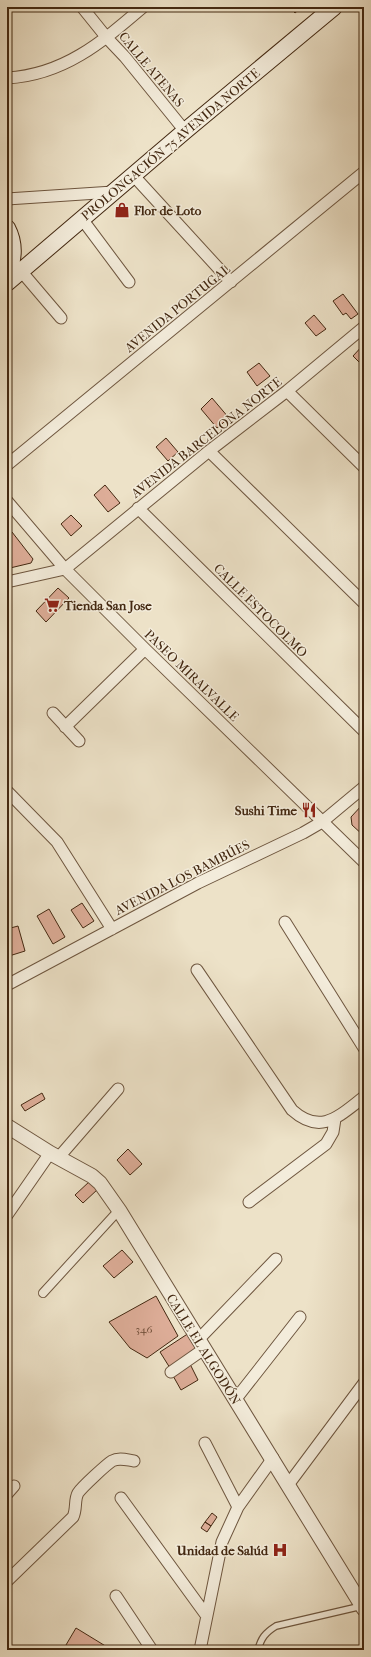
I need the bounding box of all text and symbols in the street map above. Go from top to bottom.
street label: CALLE ATENAS [116,29,187,110]
street label: PROLONGACIÓN 75 AVENIDA NORTE [78,65,263,224]
shop icon: Flor de Loto [113,201,131,219]
place label: Flor de Loto [133,203,202,218]
street label: AVENIDA PORTUGAL [121,261,233,356]
street label: AVENIDA BARCELONA NORTE [127,374,285,501]
street label: CALLE ESTOCOLMO [211,560,311,660]
supermarket icon: Tienda San Jose [43,596,61,614]
place label: Tienda San Jose [63,598,152,614]
street label: PASEO MIRALVALLE [142,627,242,724]
restaurant icon: Sushi Time [300,801,318,819]
place label: Sushi Time [235,803,298,818]
street label: AVENIDA LOS BAMBÚES [111,837,252,918]
street label: CALLE EL ALGODÓN [163,1291,244,1407]
house number: 346 [136,1323,153,1336]
hospital icon: Unidad de Salúd [271,1541,289,1559]
place label: Unidad de Salúd [176,1543,269,1558]

